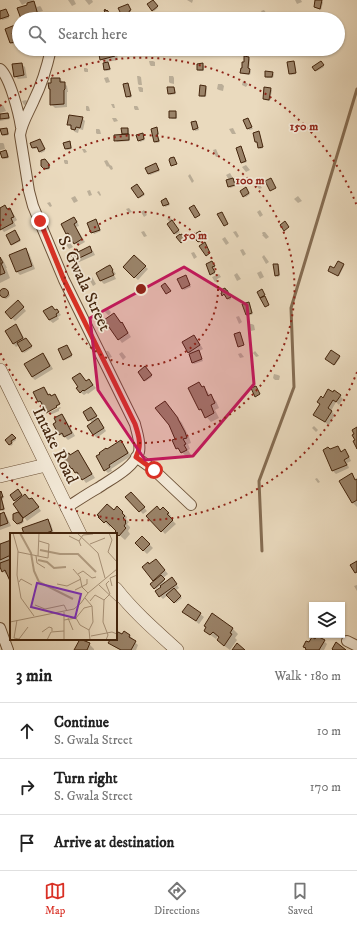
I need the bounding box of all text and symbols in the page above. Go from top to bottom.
search box [12,12,345,56]
icon: search [26,23,48,45]
text: Search here [58,25,127,44]
text: 150 m [290,119,318,134]
text: 100 m [236,173,264,188]
route end [31,212,49,230]
text: 50 m [182,228,207,243]
street label: S. Gwala Street [52,232,116,335]
centre of rings [134,282,148,296]
street label: Intake Road [27,403,83,488]
route start [145,461,163,479]
inset map [10,533,117,640]
map controls [309,602,345,638]
button: layers [309,602,345,638]
text: 3 min [16,665,52,687]
text: Walk · 180 m [274,668,341,684]
text: Continue [54,713,109,732]
icon: ahead [16,720,38,742]
text: 10 m [317,723,341,739]
text: S. Gwala Street [54,732,133,748]
text: Turn right [54,769,117,788]
icon: right [16,776,38,798]
text: 170 m [310,779,341,795]
text: S. Gwala Street [54,788,133,804]
icon: arrive [16,832,38,854]
text: Arrive at destination [54,833,174,852]
tab: Map [44,880,66,918]
tab: Directions [154,880,200,918]
tab: Saved [288,880,313,918]

